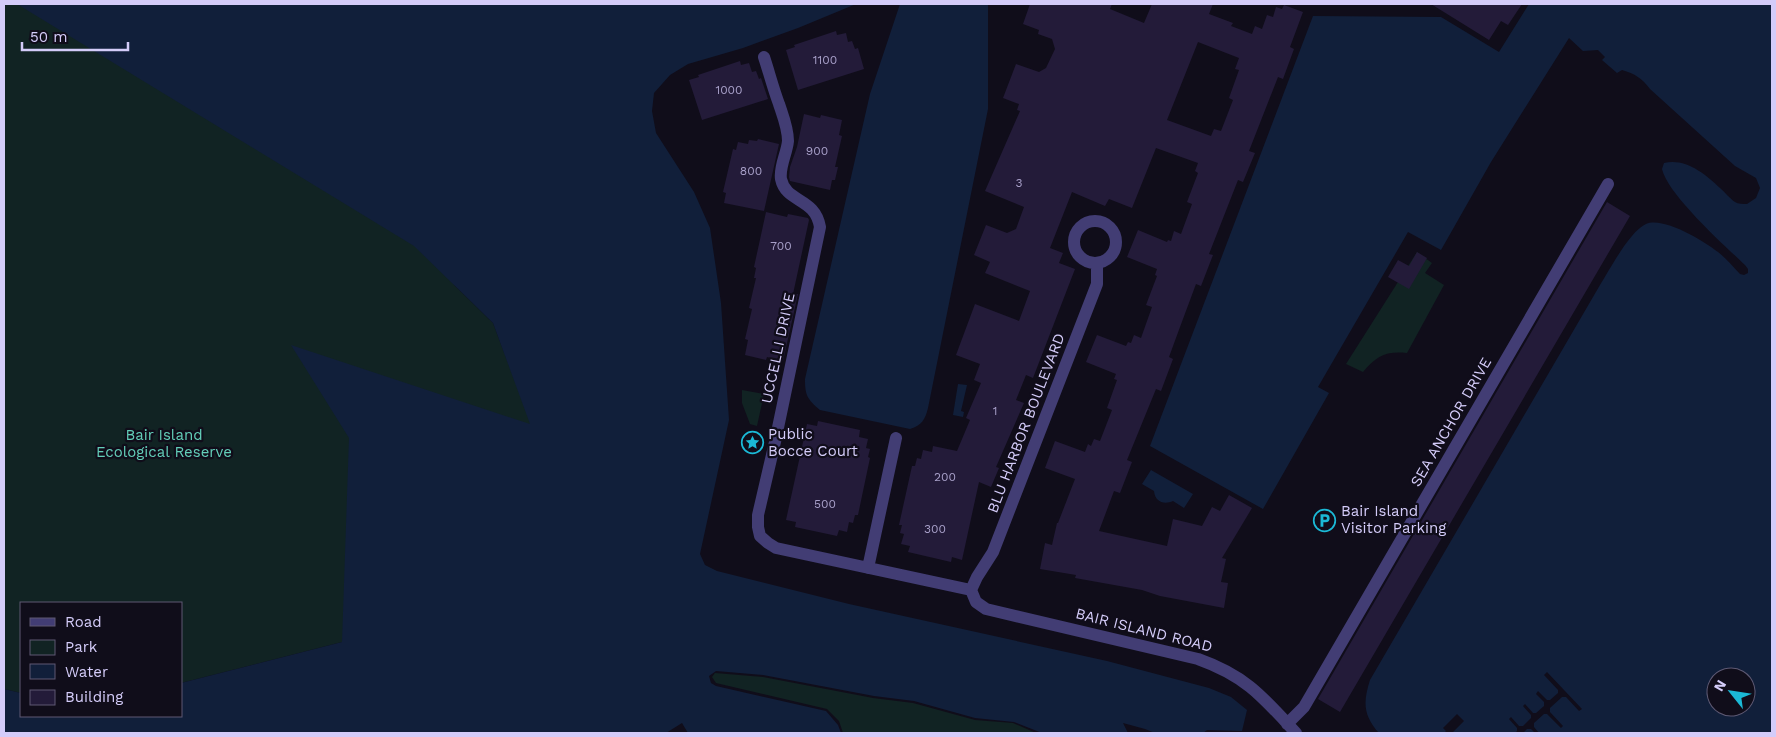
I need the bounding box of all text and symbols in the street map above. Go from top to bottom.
scale bar [22,20,129,52]
text: 50 m [30,28,67,46]
house number: 1100 [813,53,837,67]
house number: 1000 [715,83,743,97]
house number: 900 [806,144,828,158]
house number: 800 [740,164,762,178]
house number: 3 [1016,176,1023,190]
house number: 700 [770,239,792,253]
street label: UCCELLI DRIVE [757,291,799,405]
street label: BLU HARBOR BOULEVARD [983,331,1069,515]
street label: SEA ANCHOR DRIVE [1407,354,1495,490]
house number: 1 [993,404,997,418]
place label: Public Bocce Court [768,425,859,460]
park label: Bair Island Ecological Reserve [96,426,232,461]
place icon: Public Bocce Court [740,431,764,455]
house number: 200 [934,470,956,484]
house number: 500 [814,497,836,511]
place label: Bair Island Visitor Parking [1341,502,1446,537]
parking icon: Bair Island Visitor Parking [1313,508,1337,532]
house number: 300 [924,522,946,536]
legend [20,602,182,717]
street label: BAIR ISLAND ROAD [1074,604,1214,656]
text: Road [65,613,102,631]
text: Park [65,638,98,656]
text: Water [65,663,108,681]
north arrow [1706,667,1756,717]
text: N [1710,677,1729,694]
text: Building [65,688,123,706]

